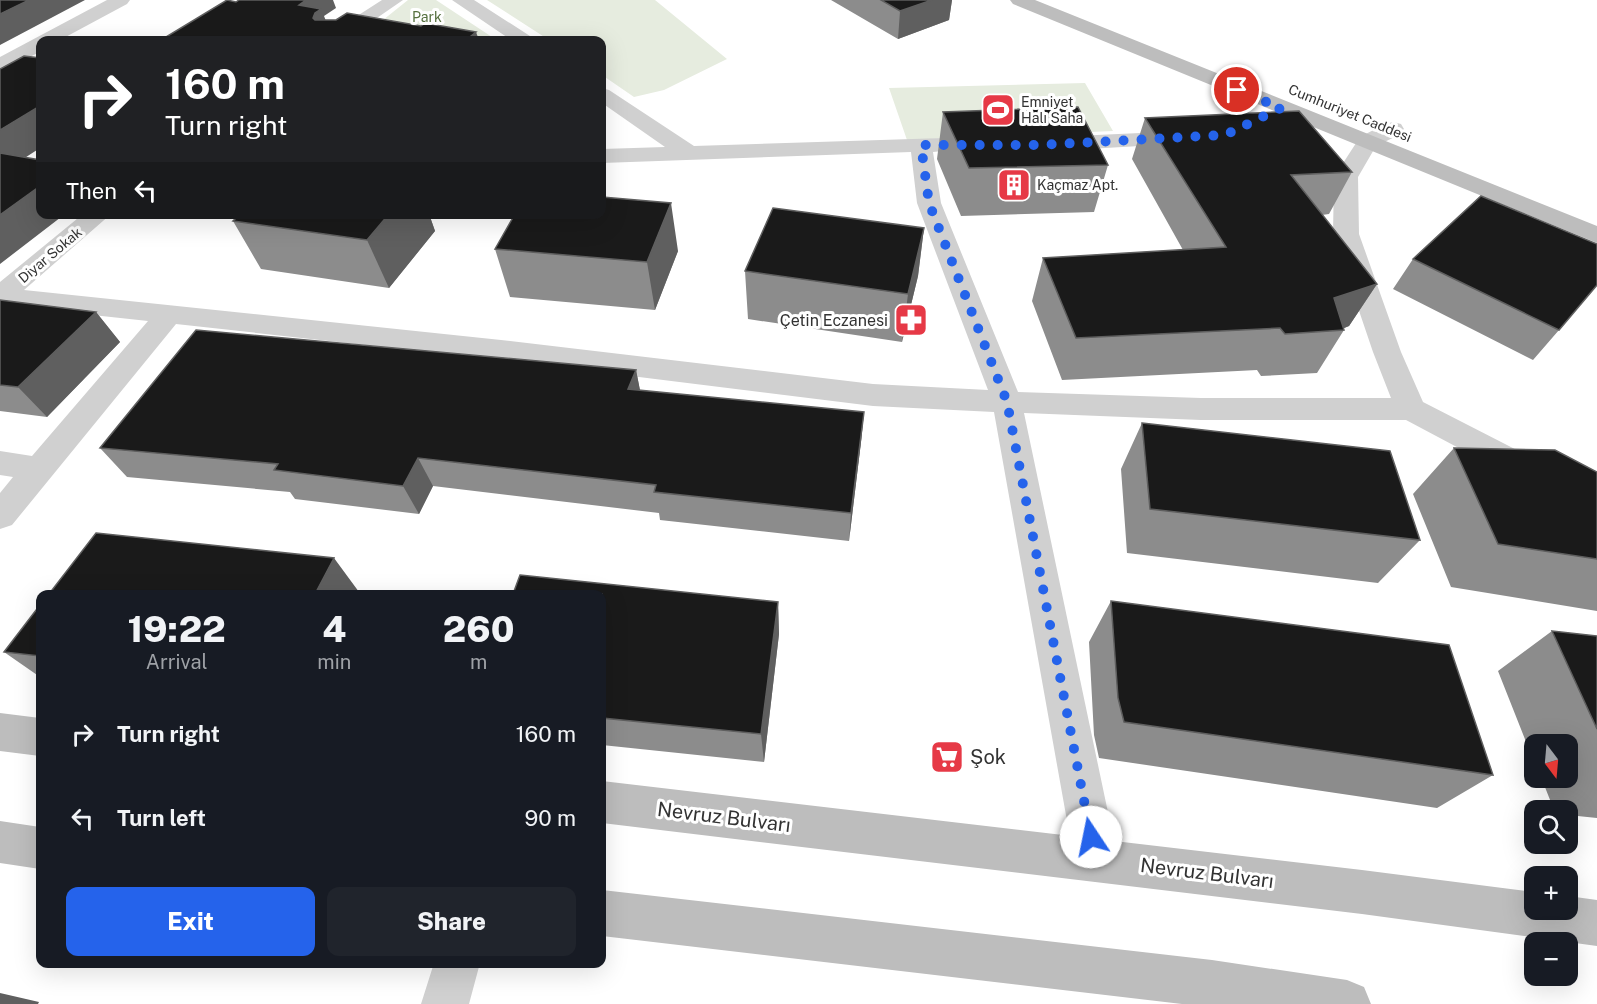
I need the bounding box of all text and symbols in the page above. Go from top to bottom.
park label: Park [412,9,442,25]
text: 160 m [165,59,285,108]
icon: right [66,60,144,138]
pin [1211,64,1262,115]
icon: arrive [1220,73,1253,106]
street label: Cumhuriyet Caddesi [1286,81,1414,145]
sports icon: Emniyet Halı Saha [980,92,1016,128]
place label: Emniyet Halı Saha [1021,94,1083,126]
text: Turn right [165,109,288,141]
building icon: Kaçmaz Apt. [996,167,1032,203]
icon: left [129,174,162,207]
place label: Kaçmaz Apt. [1037,177,1118,193]
text: Then [66,178,117,204]
street label: Diyar Sokak [15,224,85,286]
pharmacy icon: Çetin Eczanesi [893,302,929,338]
place label: Çetin Eczanesi [780,311,888,330]
text: 19:22 [128,608,226,650]
text: 4 [322,608,346,650]
text: 260 [443,608,514,650]
text: Arrival [146,650,208,674]
text: min [317,650,351,674]
text: m [470,650,487,674]
icon: right [66,718,99,751]
text: Turn right [117,721,220,747]
text: 160 m [516,721,576,747]
north arrow [1524,734,1578,788]
map controls [1524,734,1578,986]
supermarket icon: Şok [929,739,965,775]
place label: Şok [970,745,1006,769]
street label: Nevruz Bulvarı [656,797,792,837]
button: search [1524,800,1578,854]
icon: left [66,802,99,835]
text: Turn left [117,805,206,831]
text: 90 m [525,805,576,831]
position arrow [1059,805,1123,869]
street label: Nevruz Bulvarı [1139,853,1275,893]
button: + [1524,866,1578,920]
button: Exit [66,887,315,956]
button: Share [327,887,576,956]
button: − [1524,932,1578,986]

